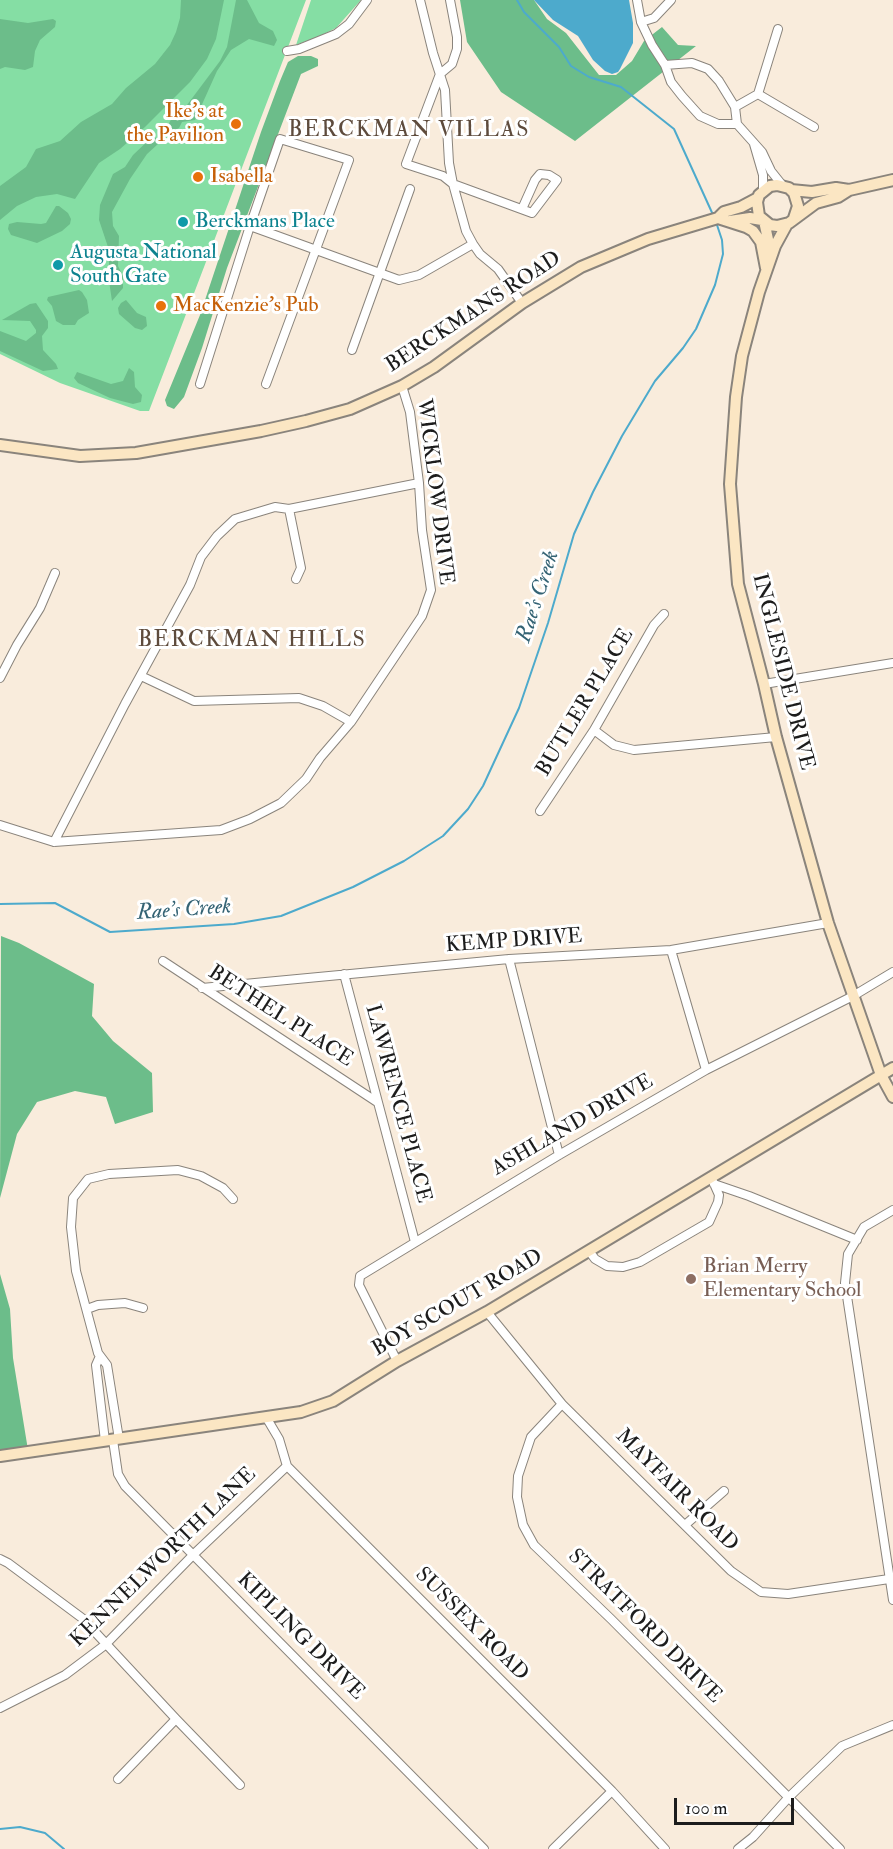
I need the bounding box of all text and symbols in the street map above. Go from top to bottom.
place label: Ike's at the Pavilion [126,99,224,149]
marker: Ike's at the Pavilion [229,117,243,131]
district label: BERCKMAN VILLAS [288,118,530,144]
place label: Isabella [210,164,273,190]
marker: Isabella [191,170,205,184]
place label: Berckmans Place [195,209,335,235]
marker: Berckmans Place [176,215,190,229]
place label: Augusta National South Gate [70,240,217,290]
street label: BERCKMANS ROAD [382,247,566,379]
marker: Augusta National South Gate [51,258,65,272]
place label: MacKenzie's Pub [173,293,319,319]
marker: MacKenzie's Pub [154,299,168,313]
street label: WICKLOW DRIVE [410,397,458,587]
water label: Rae's Creek [512,548,566,646]
street label: INGLESIDE DRIVE [745,571,819,773]
street label: BUTLER PLACE [532,624,640,782]
district label: BERCKMAN HILLS [138,628,366,654]
water label: Rae's Creek [136,895,232,927]
street label: KEMP DRIVE [445,925,583,959]
street label: BETHEL PLACE [203,961,357,1073]
street label: LAWRENCE PLACE [358,1002,436,1206]
street label: ASHLAND DRIVE [488,1070,658,1182]
street label: BOY SCOUT ROAD [368,1245,548,1363]
place label: Brian Merry Elementary School [703,1254,861,1304]
marker: Brian Merry Elementary School [684,1272,698,1286]
street label: MAYFAIR ROAD [609,1424,743,1558]
street label: KENNELWORTH LANE [66,1463,262,1653]
street label: STRATFORD DRIVE [562,1545,726,1709]
street label: SUSSEX ROAD [409,1563,533,1687]
street label: KIPLING DRIVE [231,1568,369,1706]
scale bar [677,1786,797,1824]
text: 100 m [685,1797,728,1820]

